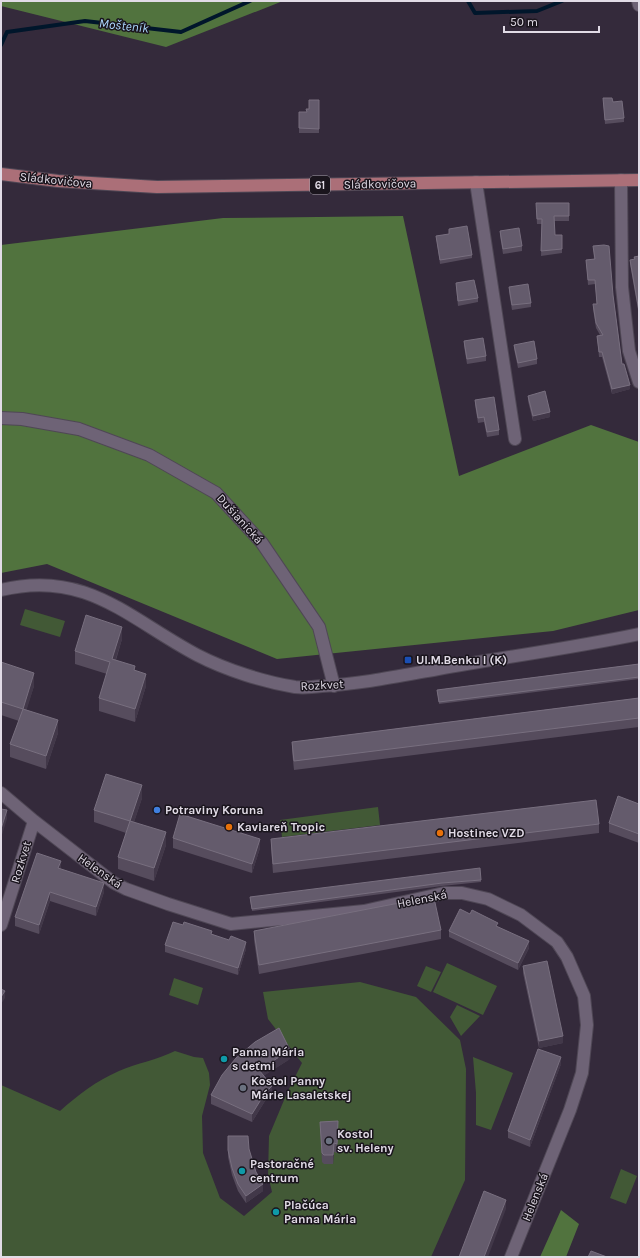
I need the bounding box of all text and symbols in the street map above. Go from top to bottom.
scale bar [504,8,599,34]
water label: Mošteník [98,15,150,36]
text: 50 m [510,15,538,29]
street label: Sládkovičova [19,169,93,191]
road number: 61 [310,176,330,194]
street label: Sládkovičova [344,176,416,192]
street label: Dušianická [214,491,266,547]
place label: Ul.M.Benku I (K) [416,653,507,667]
marker: Ul.M.Benku I (K) [403,655,413,665]
street label: Rozkvet [300,677,344,693]
place label: Potraviny Koruna [165,803,263,817]
marker: Potraviny Koruna [152,805,162,815]
place label: Kaviareň Tropic [237,820,325,834]
marker: Kaviareň Tropic [224,822,234,832]
place label: Hostinec VZD [448,826,525,840]
marker: Hostinec VZD [435,828,445,838]
street label: Rozkvet [8,839,34,885]
street label: Helenská [75,851,125,891]
street label: Helenská [396,887,448,911]
place label: Panna Mária s deťmi [232,1045,304,1073]
marker: Panna Mária s deťmi [219,1054,229,1064]
place label: Kostol Panny Márie Lasaletskej [251,1074,351,1102]
marker: Kostol Panny Márie Lasaletskej [238,1083,248,1093]
place label: Kostol sv. Heleny [337,1127,394,1155]
marker: Kostol sv. Heleny [324,1136,334,1146]
place label: Pastoračné centrum [250,1157,314,1185]
marker: Pastoračné centrum [237,1166,247,1176]
street label: Helenská [519,1171,551,1223]
place label: Plačúca Panna Mária [284,1198,356,1226]
marker: Plačúca Panna Mária [271,1207,281,1217]

